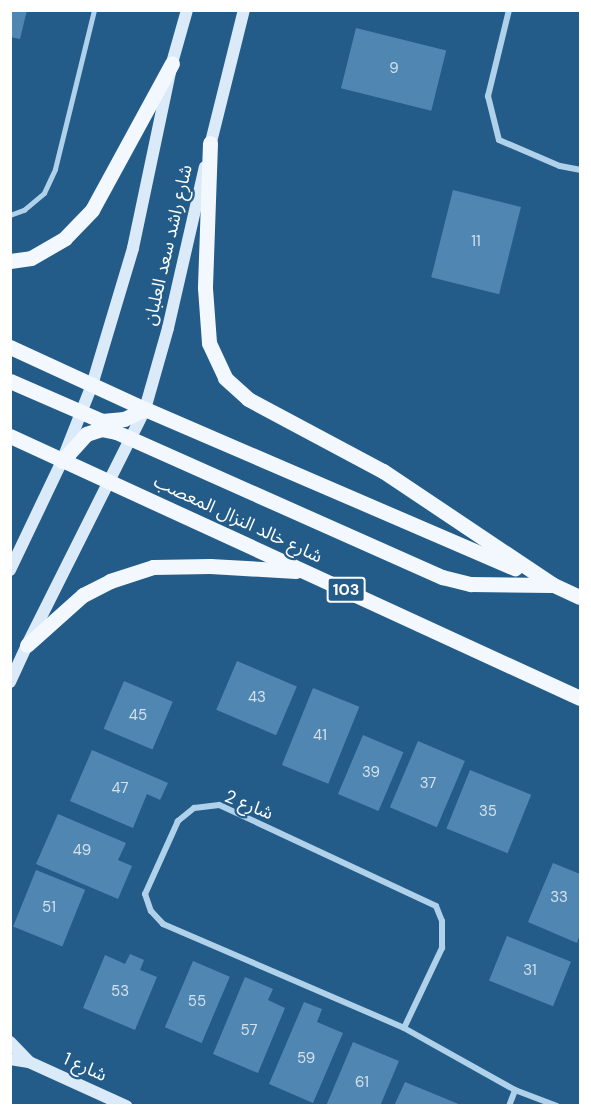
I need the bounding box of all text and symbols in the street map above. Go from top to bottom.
house number: 9 [389,60,399,78]
street label: شارع راشد سعد العلبان [139,163,197,327]
house number: 11 [471,233,481,251]
street label: شارع خالد النزال المعصب [150,470,326,568]
road number: 103 [326,577,366,603]
house number: 43 [248,689,266,707]
house number: 45 [129,707,147,725]
house number: 41 [313,727,327,745]
house number: 39 [362,764,380,782]
house number: 37 [420,775,436,793]
house number: 47 [111,780,129,798]
street label: شارع 2 [222,786,276,824]
house number: 35 [479,803,497,821]
house number: 49 [73,842,91,860]
house number: 33 [550,889,568,907]
house number: 51 [42,899,56,917]
house number: 31 [523,962,537,980]
house number: 53 [111,983,129,1001]
house number: 55 [188,993,206,1011]
house number: 57 [241,1022,257,1040]
street label: شارع 1 [60,1048,110,1086]
house number: 59 [297,1050,315,1068]
house number: 61 [355,1074,369,1092]

